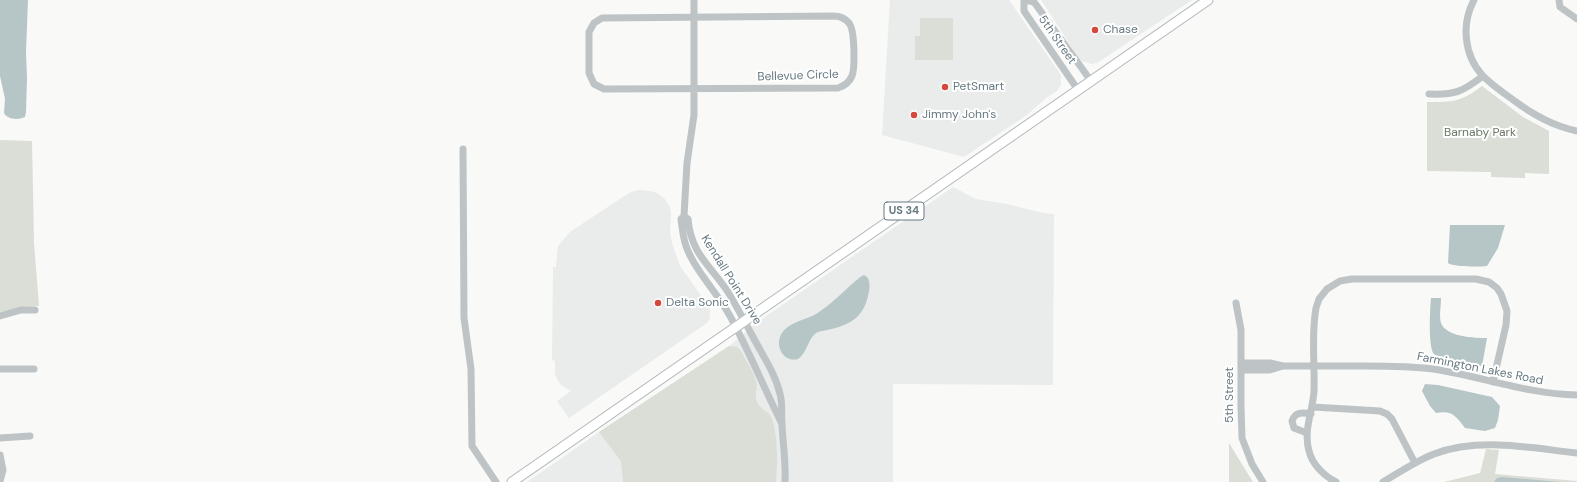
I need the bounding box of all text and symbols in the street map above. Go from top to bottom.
street label: 5th Street [1035,13,1079,67]
place label: Chase [1103,23,1138,37]
marker: Chase [1090,25,1100,35]
street label: Bellevue Circle [757,67,839,85]
place label: PetSmart [953,80,1004,94]
marker: PetSmart [940,82,950,92]
place label: Jimmy John's [922,108,996,122]
marker: Jimmy John's [909,110,919,120]
park label: Barnaby Park [1444,126,1516,140]
road number: US 34 [884,202,924,220]
street label: Kendall Point Drive [698,233,764,327]
place label: Delta Sonic [666,296,729,310]
marker: Delta Sonic [653,298,663,308]
street label: Farmington Lakes Road [1416,350,1544,388]
street label: 5th Street [1223,367,1237,423]

